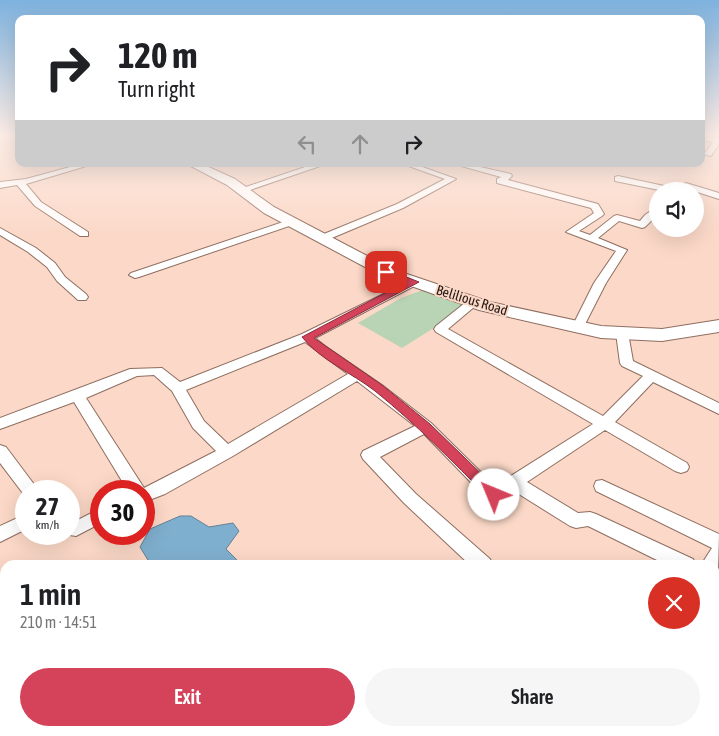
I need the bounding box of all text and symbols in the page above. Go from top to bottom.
icon: right [35,35,100,100]
text: 120 m [118,35,197,75]
text: Turn right [118,76,195,102]
icon: left [293,130,321,158]
icon: ahead [346,130,374,158]
icon: right [399,130,427,158]
map controls [649,182,704,237]
button: sound [649,182,704,237]
pin [365,251,407,293]
icon: arrive [372,258,400,286]
street label: Belilious Road [434,282,510,318]
position arrow [467,468,519,520]
speed limit sign: 30 [90,480,155,545]
text: 27 [36,492,59,520]
text: km/h [36,518,59,532]
text: 1 min [20,577,81,611]
button: close [648,577,700,629]
text: 210 m · 14:51 [20,613,97,631]
button: Exit [20,668,355,726]
button: Share [365,668,700,726]

